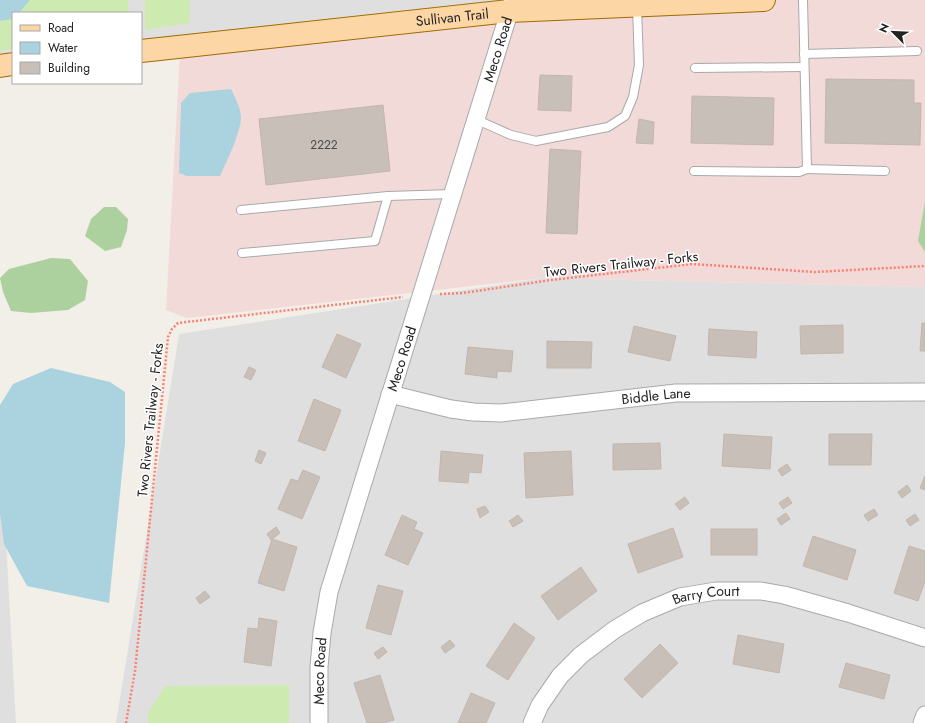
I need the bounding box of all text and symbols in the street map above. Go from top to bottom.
street label: Sullivan Trail [415,3,490,31]
legend [12,12,142,84]
north arrow [873,12,913,52]
street label: Meco Road [478,14,517,84]
text: Road [48,19,74,37]
text: N [875,21,893,35]
text: Water [48,39,79,57]
text: Building [48,59,90,77]
house number: 2222 [310,136,338,154]
street label: Two Rivers Trailway - Forks [543,246,699,282]
street label: Meco Road [382,324,421,394]
street label: Two Rivers Trailway - Forks [132,342,168,498]
street label: Biddle Lane [620,383,691,409]
street label: Barry Court [669,581,740,609]
street label: Meco Road [309,637,332,705]

